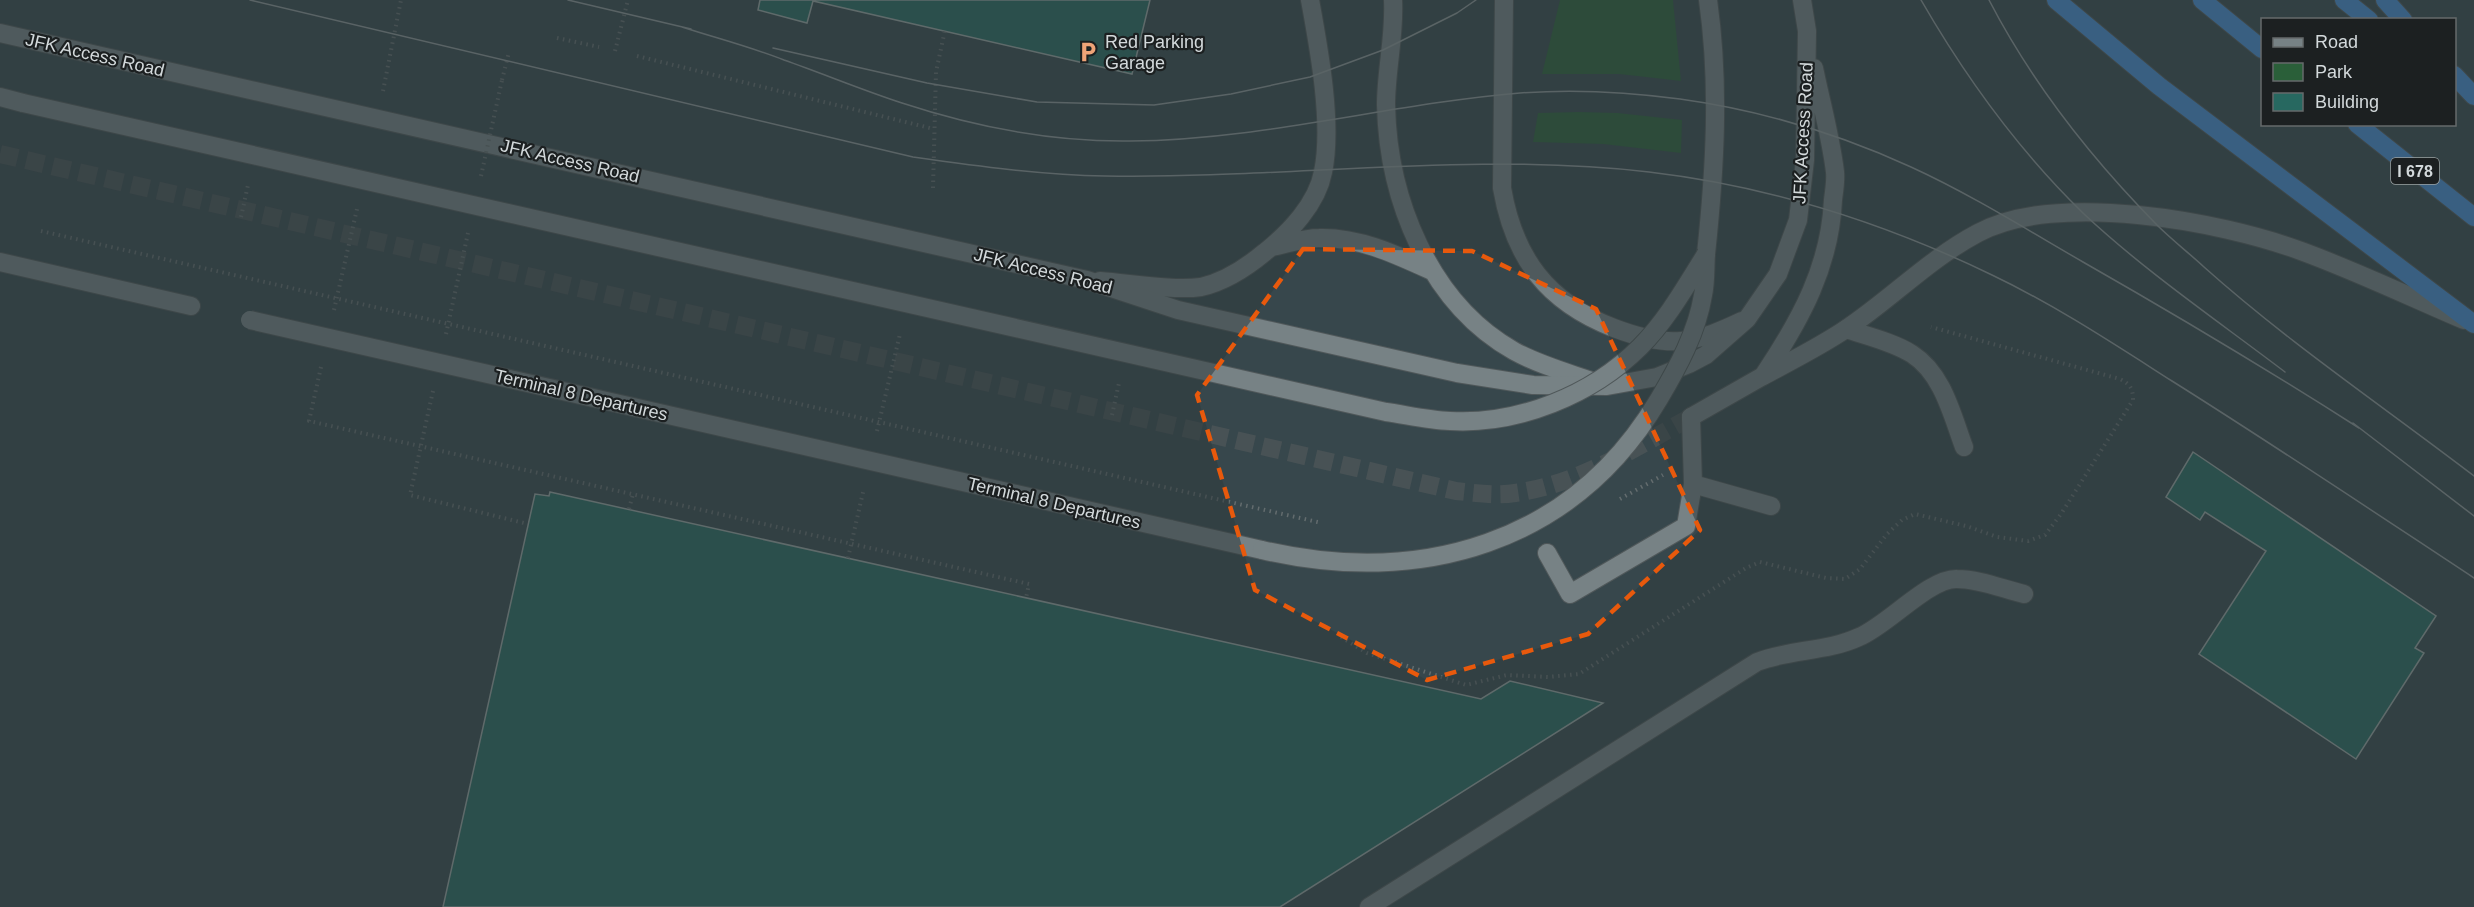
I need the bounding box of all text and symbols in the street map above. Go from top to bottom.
legend [2261,18,2456,126]
street label: JFK Access Road [24,29,166,81]
place label: Red Parking Garage [1105,32,1204,73]
text: Road [2315,32,2358,52]
parking icon: Red Parking Garage [1076,40,1100,64]
street label: JFK Access Road [1789,62,1817,204]
text: Park [2315,62,2353,82]
text: Building [2315,92,2379,112]
street label: JFK Access Road [499,135,641,187]
road number: I 678 [2391,158,2439,184]
street label: JFK Access Road [972,244,1114,298]
street label: Terminal 8 Departures [492,365,670,425]
street label: Terminal 8 Departures [965,473,1143,533]

